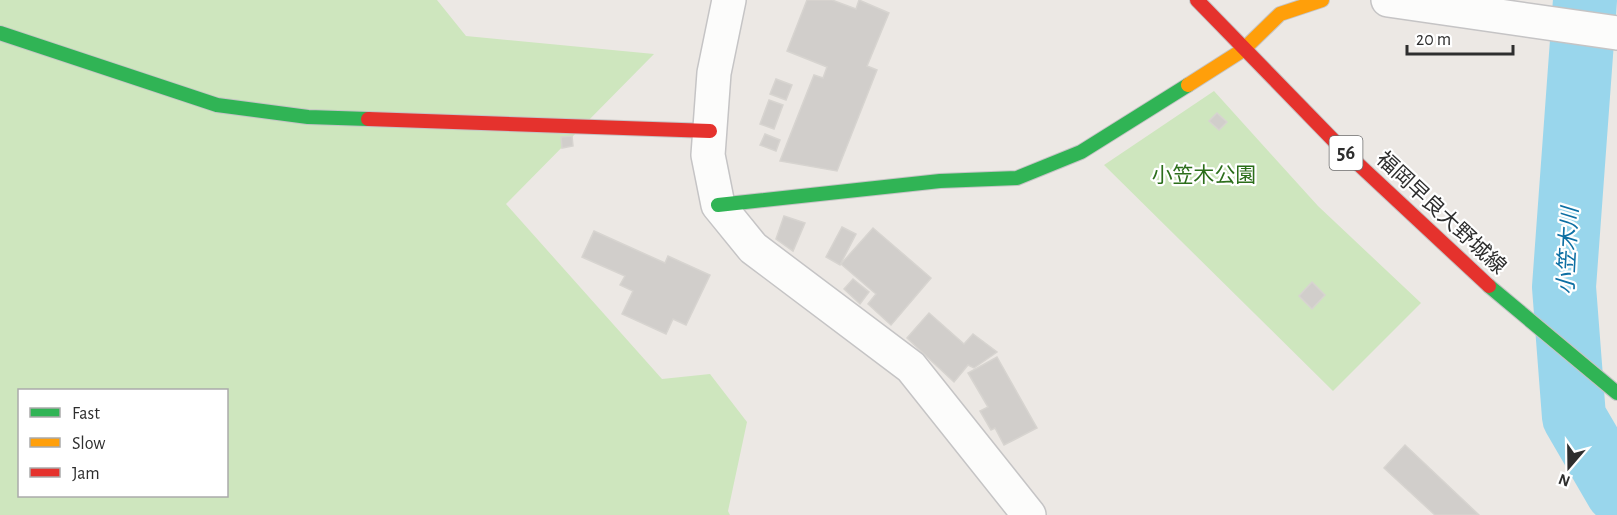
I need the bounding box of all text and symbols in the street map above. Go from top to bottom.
scale bar [1407,18,1514,56]
text: 20 m [1416,31,1451,49]
road number: 56 [1330,136,1362,170]
street label: 福岡早良大野城線 [1372,147,1510,278]
park label: 小笠木公園 [1152,164,1257,186]
water label: 小笠木川 [1554,204,1581,296]
legend [18,389,228,497]
text: Fast [72,405,100,423]
text: Slow [72,435,105,453]
north arrow [1539,437,1599,497]
text: Jam [72,465,100,483]
text: N [1556,471,1572,490]

